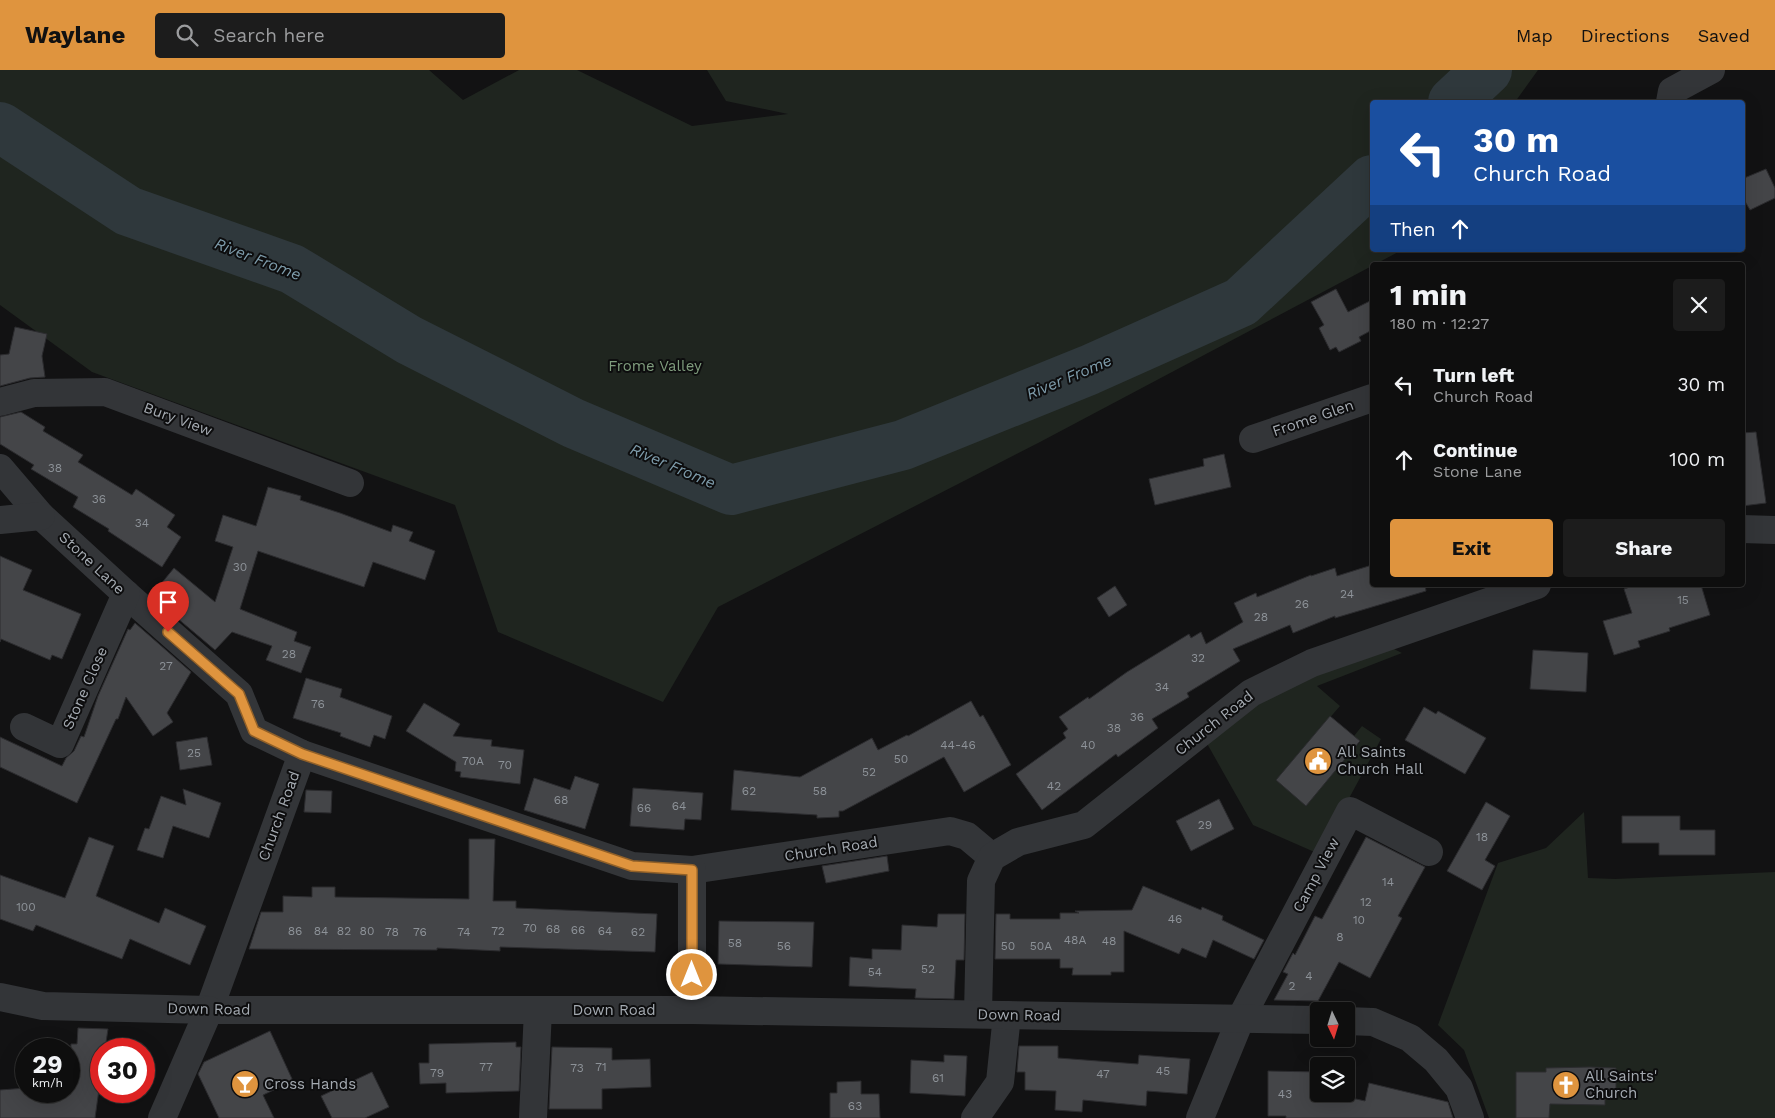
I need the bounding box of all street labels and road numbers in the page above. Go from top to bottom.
street label: Frome Glen [1270,396,1356,440]
street label: Bury View [141,398,215,440]
street label: Stone Lane [55,528,129,598]
street label: Stone Close [59,644,111,732]
street label: Church Road [1171,687,1257,759]
street label: Church Road [254,769,304,863]
street label: Church Road [783,833,879,865]
street label: Camp View [1289,834,1343,915]
street label: Down Road [167,999,251,1019]
street label: Down Road [572,1001,656,1019]
street label: Down Road [977,1005,1061,1025]

